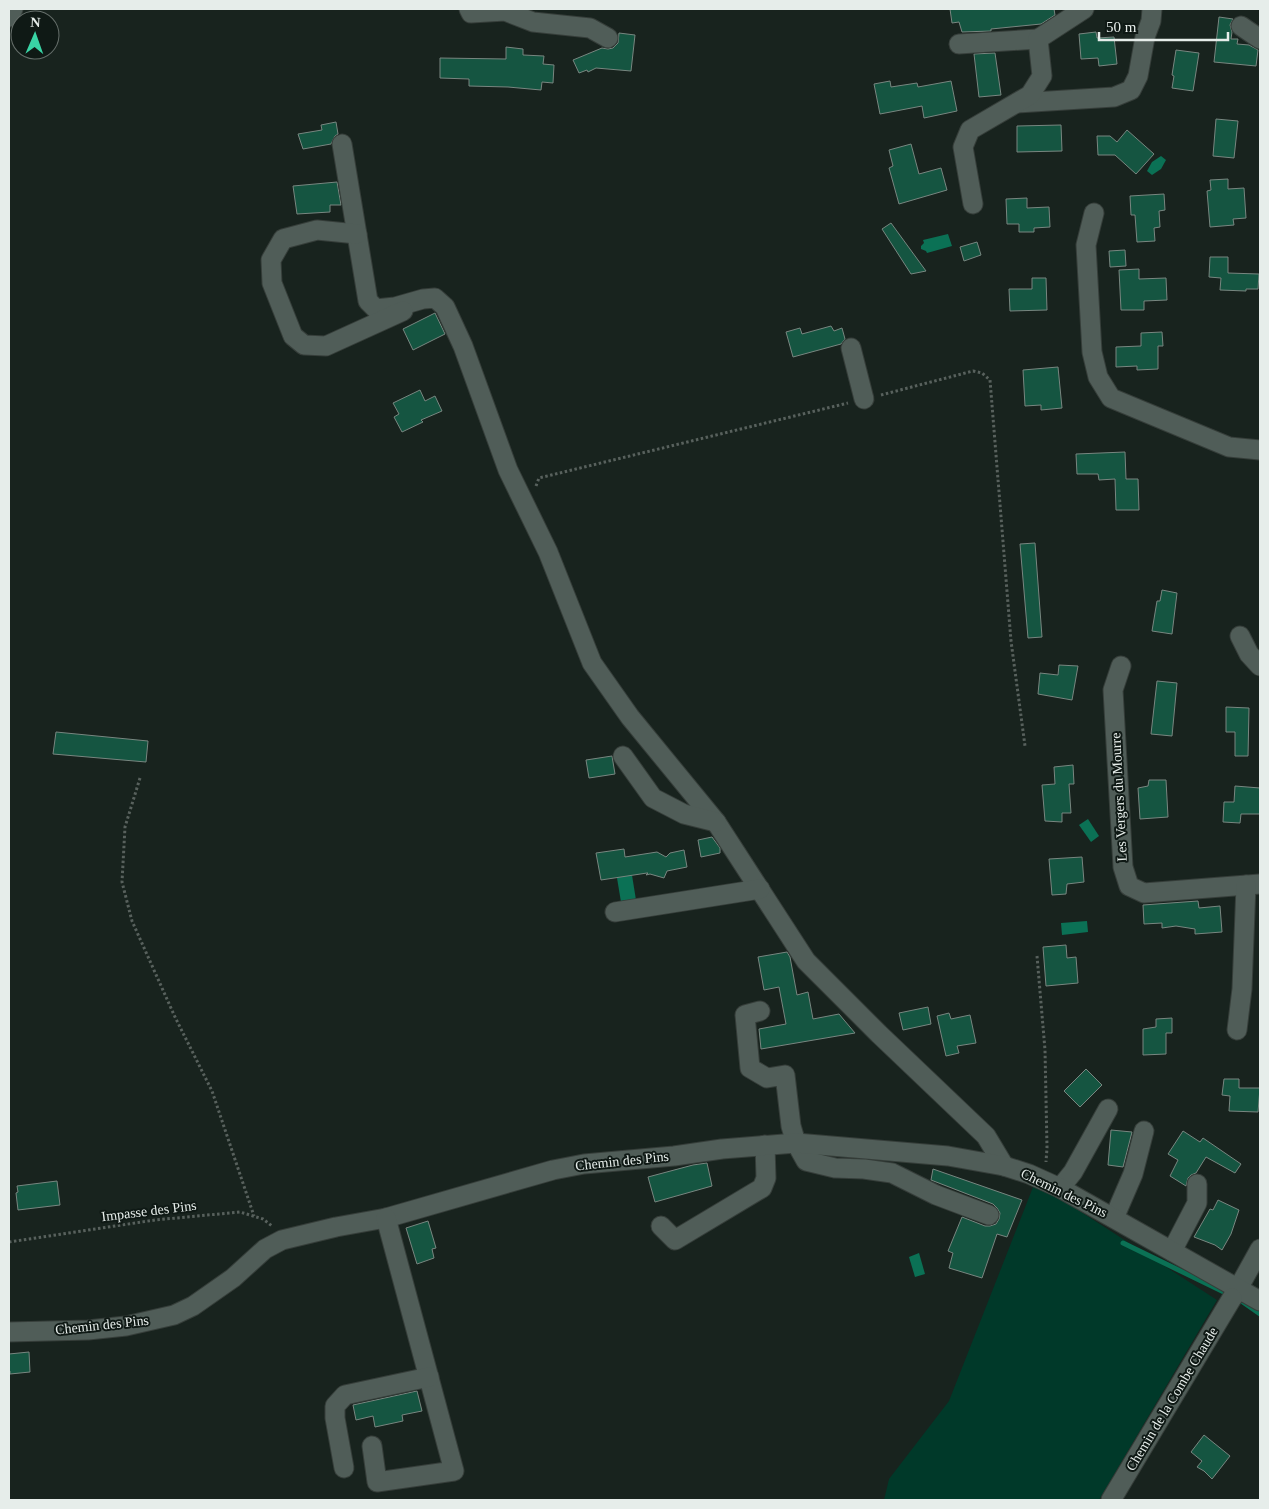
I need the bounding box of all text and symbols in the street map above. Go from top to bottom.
north arrow [10,10,60,60]
scale bar [1099,10,1228,42]
text: N [30,15,41,30]
text: 50 m [1106,19,1137,35]
street label: Les Vergers du Mourre [1108,732,1130,862]
street label: Chemin des Pins [574,1149,670,1173]
street label: Chemin des Pins [1018,1166,1110,1220]
street label: Impasse des Pins [101,1198,197,1224]
street label: Chemin des Pins [54,1313,150,1337]
street label: Chemin de la Combe Chaude [1123,1324,1221,1474]

